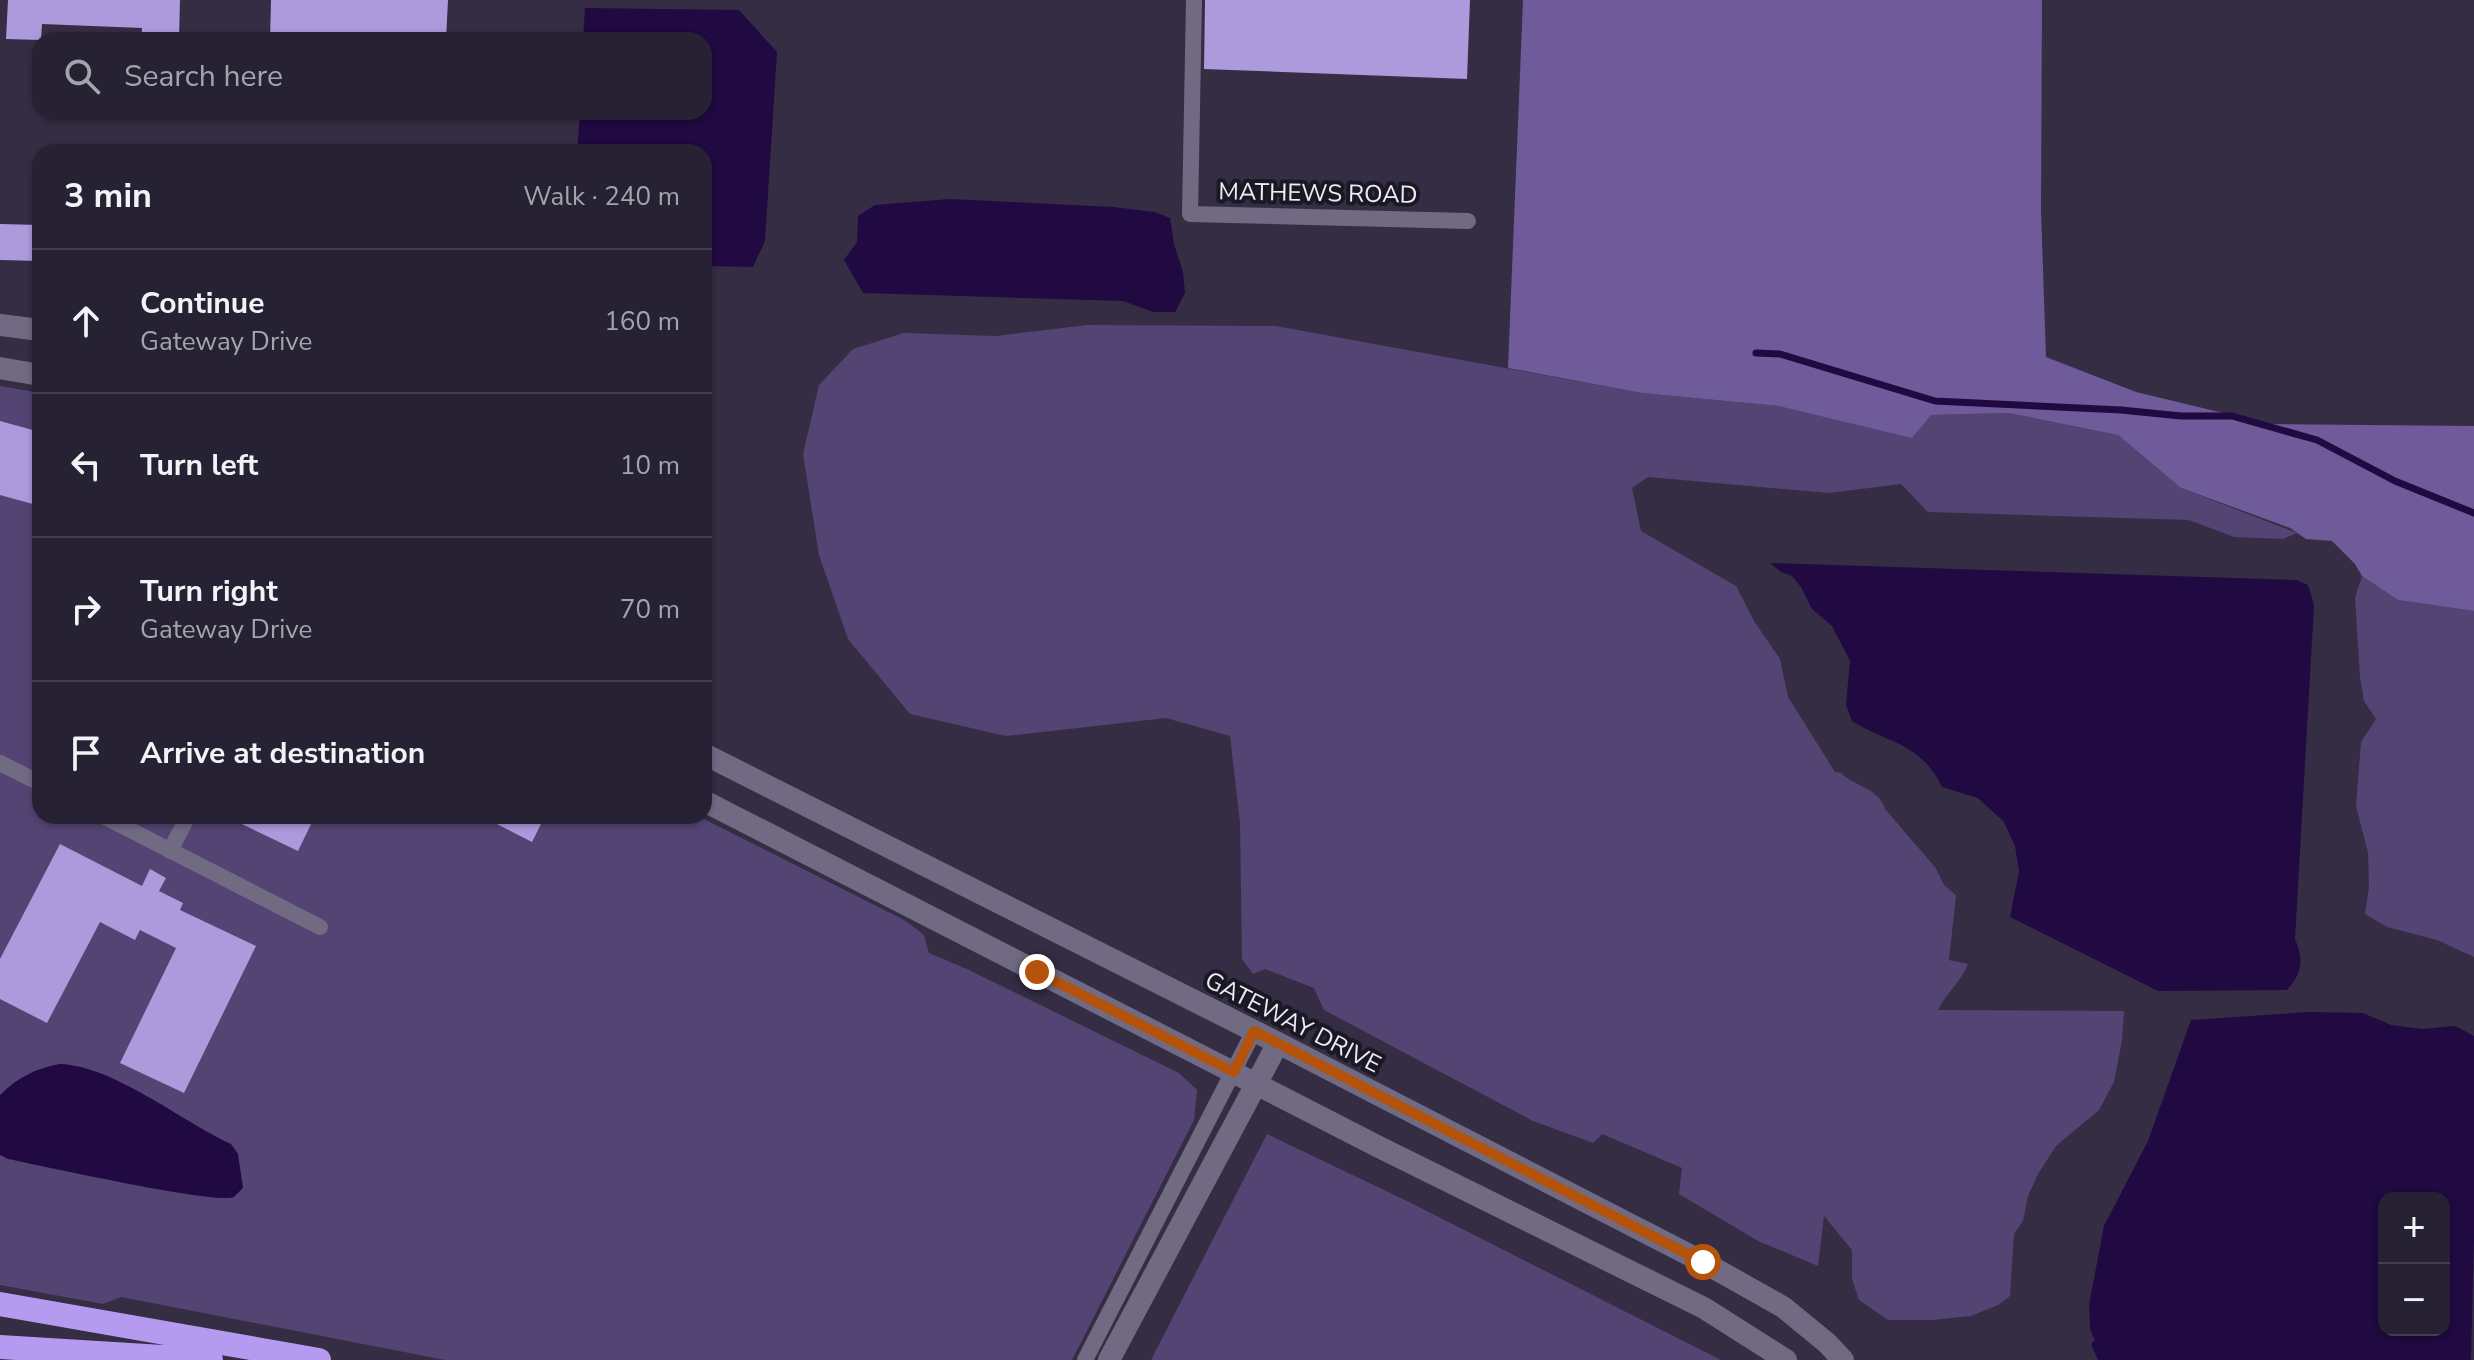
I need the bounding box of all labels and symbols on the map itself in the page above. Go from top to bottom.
street label: MATHEWS ROAD [1218,175,1418,211]
route end [1019,954,1055,990]
street label: GATEWAY DRIVE [1200,964,1386,1080]
route start [1685,1244,1721,1280]

